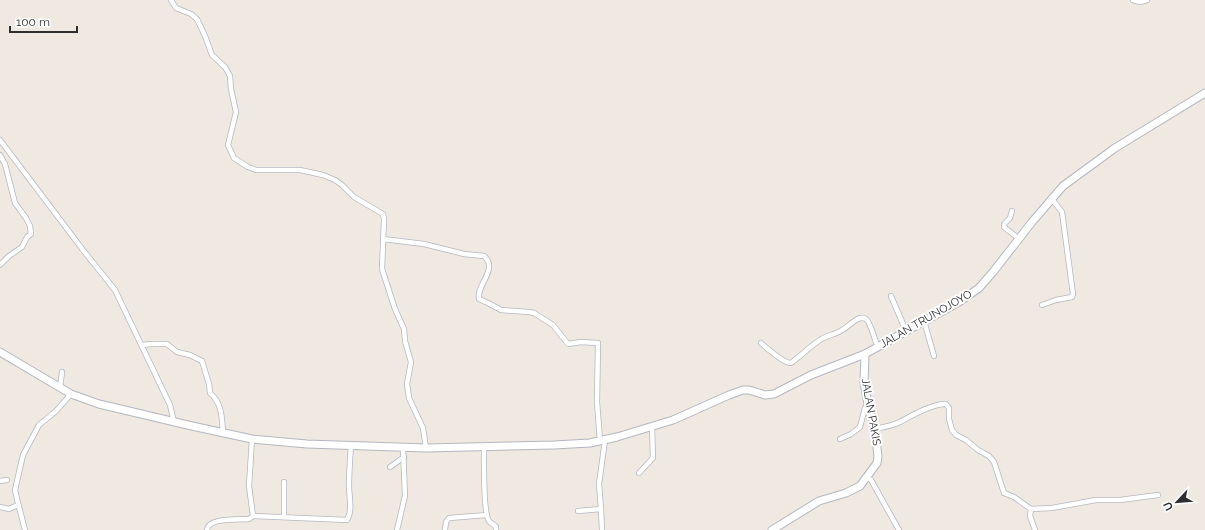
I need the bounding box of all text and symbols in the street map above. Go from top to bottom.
scale bar [10,8,77,34]
text: 100 m [16,15,50,29]
street label: JALAN TRUNOJOYO [878,287,974,351]
street label: JALAN PAKIS [859,377,883,447]
north arrow [1157,482,1197,522]
text: U [1161,500,1176,513]

